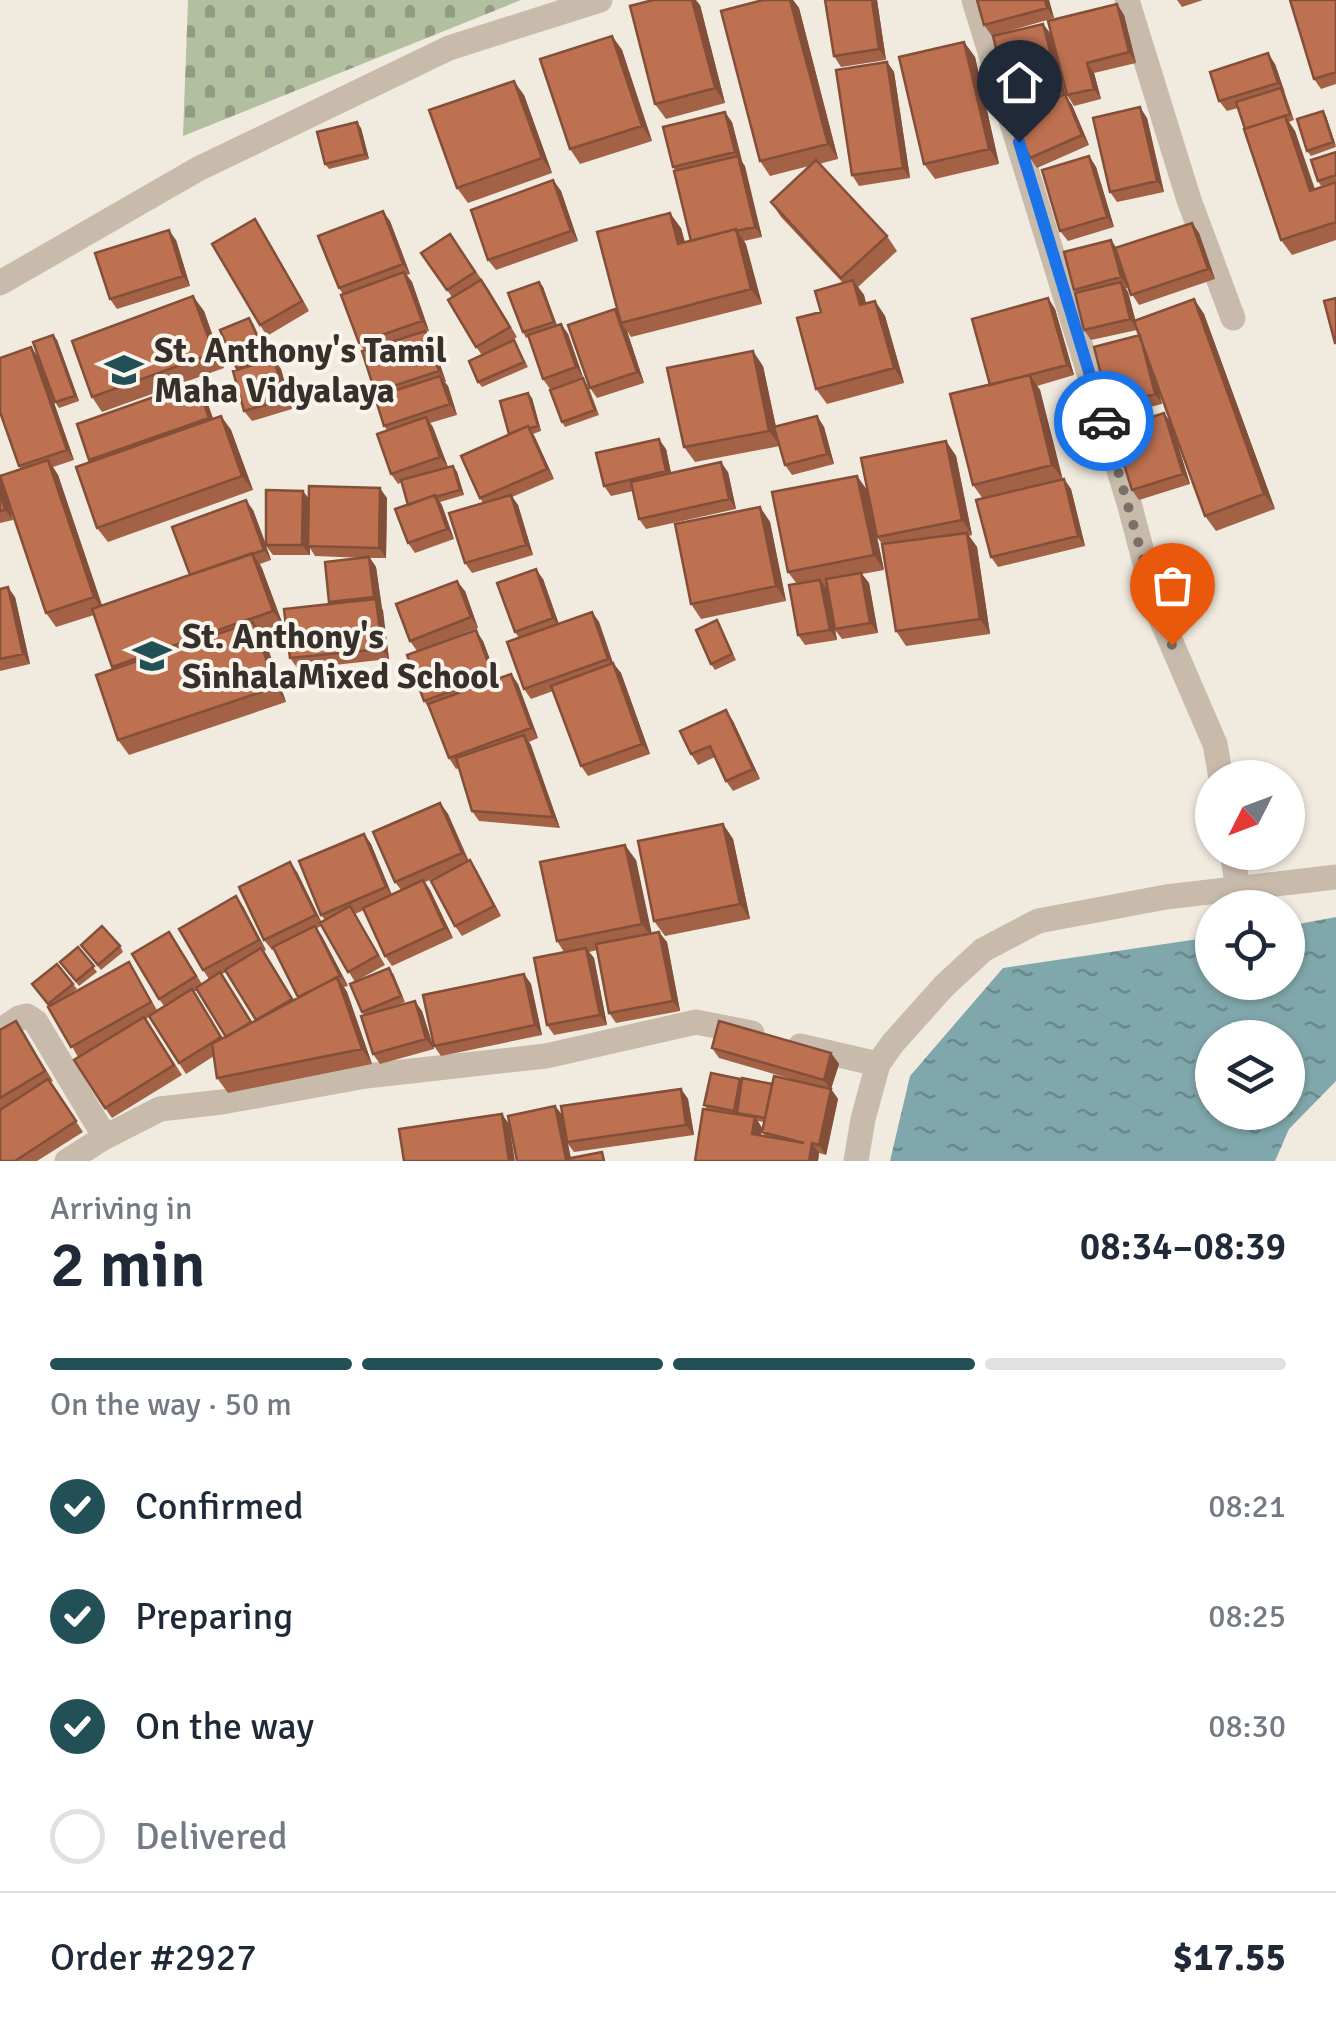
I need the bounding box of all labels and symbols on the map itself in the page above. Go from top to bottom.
pin [977,40,1062,143]
place label: St. Anthony's Tamil Maha Vidyalaya [154,329,447,412]
school or university icon: St. Anthony's Tamil Maha Vidyalaya [103,349,145,391]
courier [1054,371,1154,471]
pin [1130,543,1215,646]
place label: St. Anthony's SinhalaMixed School [182,615,500,698]
school or university icon: St. Anthony's SinhalaMixed School [131,635,173,677]
north arrow [1195,760,1305,870]

